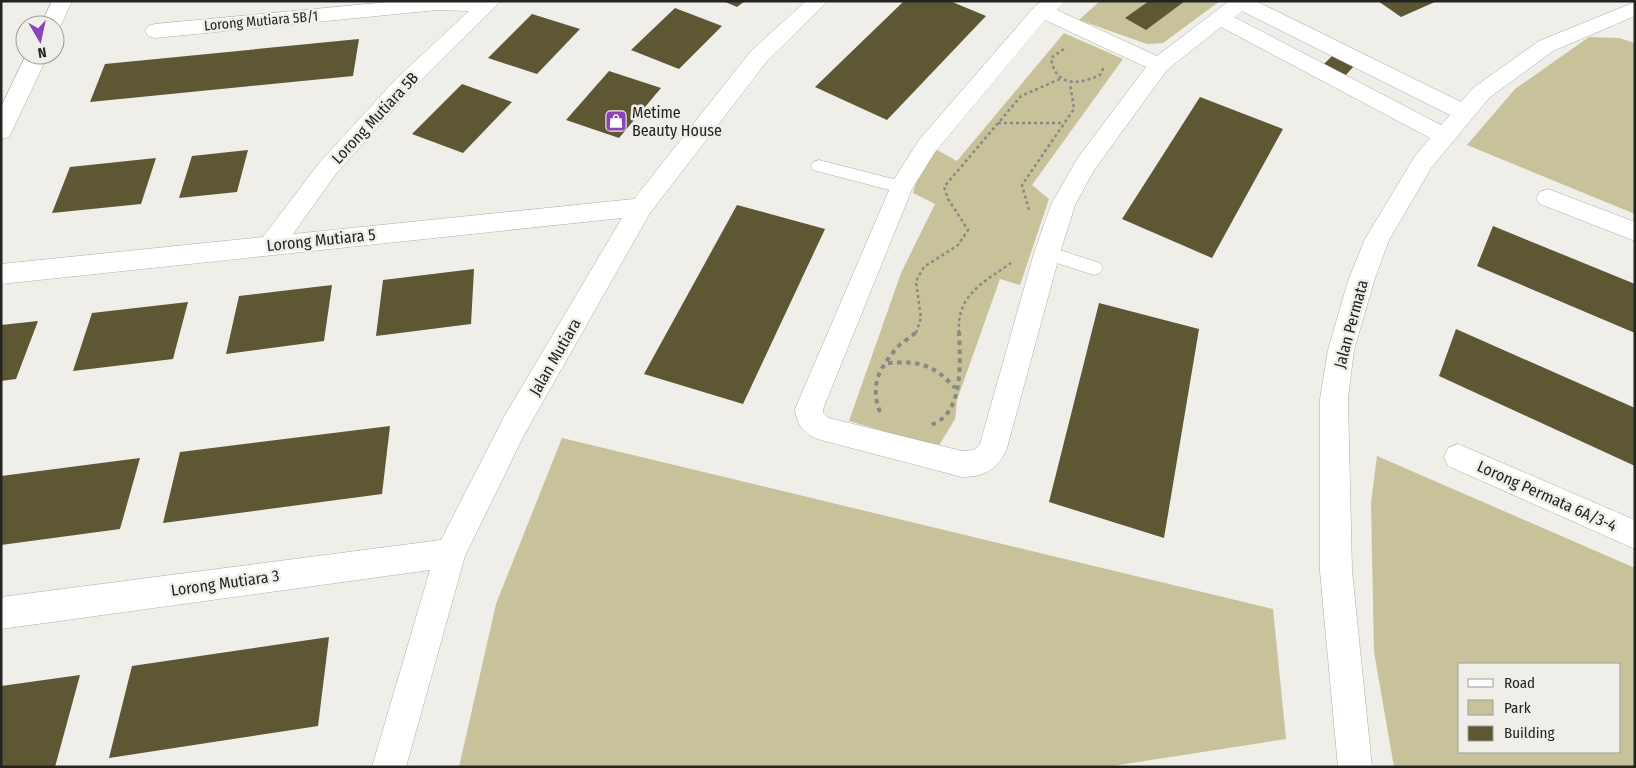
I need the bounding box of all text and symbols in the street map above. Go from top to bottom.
street label: Lorong Mutiara 5B/1 [203,8,319,34]
north arrow [15,15,65,65]
text: N [36,43,47,61]
street label: Lorong Mutiara 5B [328,68,422,168]
place label: Metime Beauty House [632,103,722,140]
shop icon: Metime Beauty House [604,109,628,133]
street label: Lorong Mutiara 5 [266,225,376,255]
street label: Jalan Permata [1330,278,1372,370]
street label: Jalan Mutiara [525,315,585,399]
street label: Lorong Permata 6A/3-4 [1474,457,1620,535]
street label: Lorong Mutiara 3 [170,566,280,600]
legend [1458,663,1621,753]
text: Road [1504,674,1535,692]
text: Park [1504,699,1531,717]
text: Building [1504,724,1555,742]

